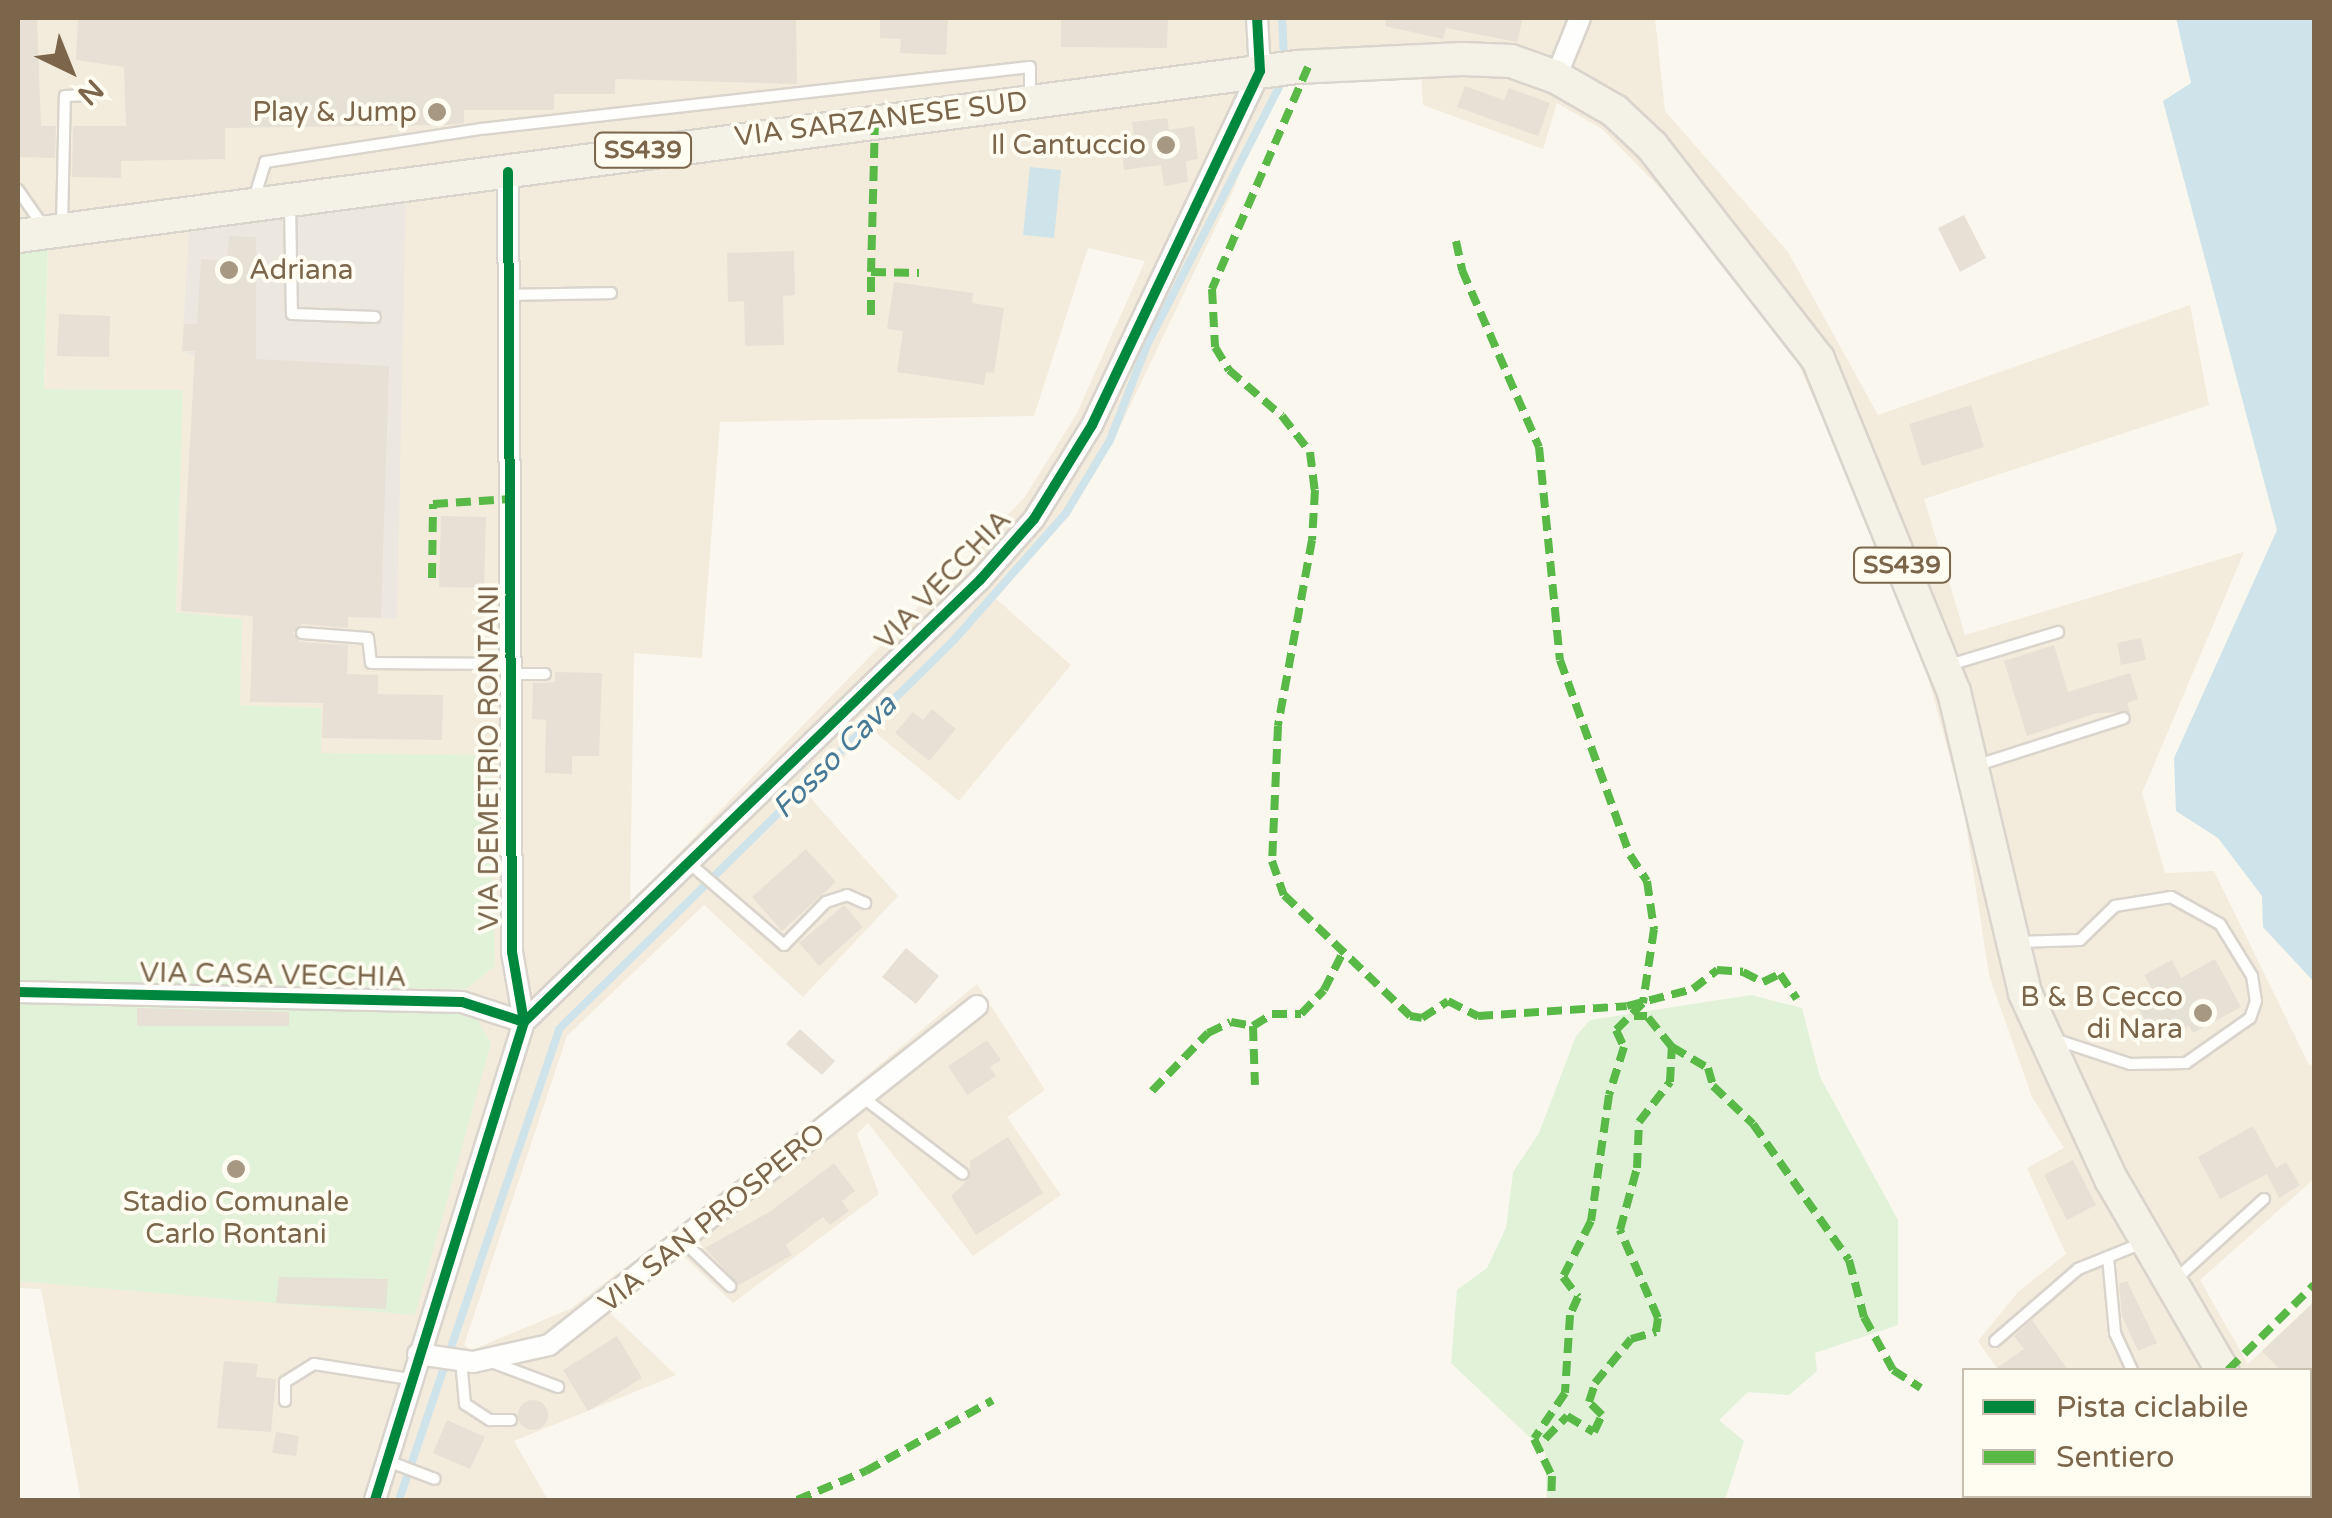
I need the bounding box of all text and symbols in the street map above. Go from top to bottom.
north arrow [20,20,120,120]
text: N [71,72,110,112]
street label: VIA SARZANESE SUD [733,84,1029,154]
place label: Play & Jump [252,95,417,129]
marker: Play & Jump [426,101,448,123]
place label: Il Cantuccio [991,128,1146,162]
road number: SS439 [593,130,693,170]
marker: Il Cantuccio [1155,134,1177,156]
place label: Adriana [249,253,353,287]
marker: Adriana [218,259,240,281]
street label: VIA VECCHIA [868,503,1018,657]
road number: SS439 [1852,545,1952,585]
street label: VIA DEMETRIO RONTANI [472,585,506,931]
water label: Fosso Cava [766,688,904,826]
street label: VIA CASA VECCHIA [139,956,407,994]
place label: B & B Cecco di Nara [2020,980,2183,1046]
marker: B & B Cecco di Nara [2192,1002,2214,1024]
street label: VIA SAN PROSPERO [592,1116,832,1320]
marker: Stadio Comunale Carlo Rontani [225,1158,247,1180]
place label: Stadio Comunale Carlo Rontani [123,1185,349,1251]
legend [1962,1368,2312,1498]
text: Pista ciclabile [2056,1389,2248,1426]
text: Sentiero [2056,1439,2175,1476]

